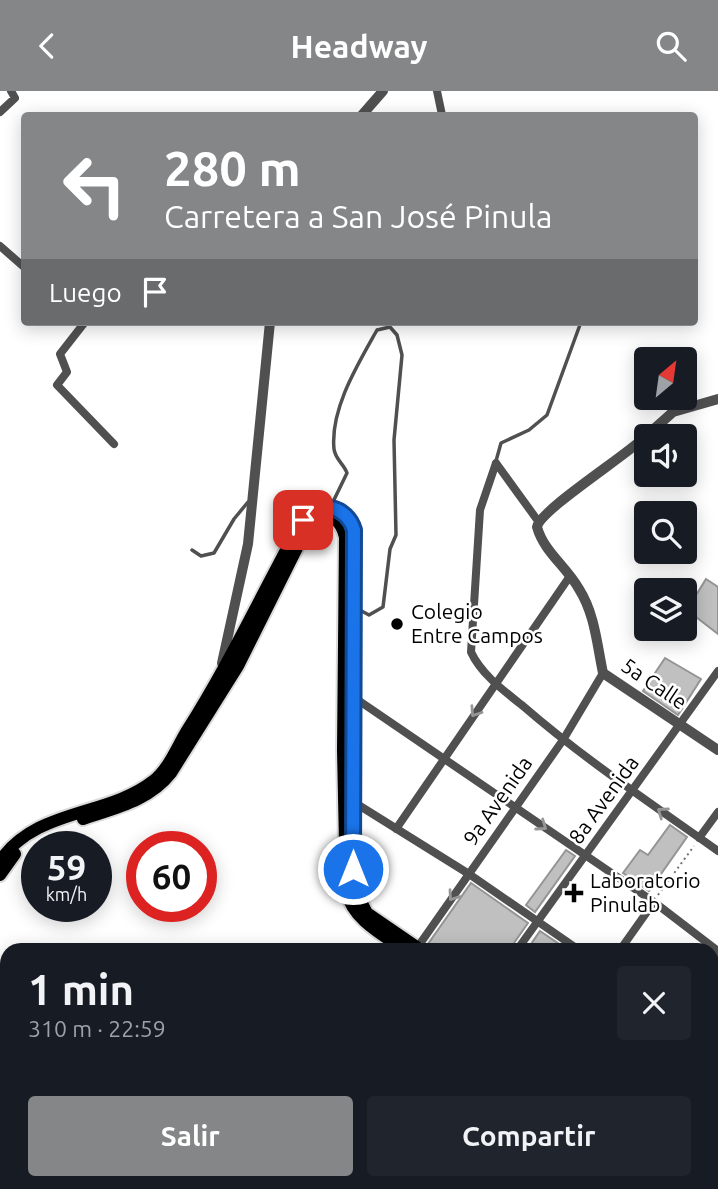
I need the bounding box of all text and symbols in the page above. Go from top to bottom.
icon: back [28,27,66,65]
icon: search [652,27,690,65]
text: Headway [290,28,428,64]
icon: left [49,140,140,231]
text: 280 m [164,140,301,195]
text: Carretera a San José Pinula [164,198,552,234]
icon: arrive [136,273,174,311]
text: Luego [49,278,122,307]
north arrow [634,347,696,409]
map controls [634,347,697,641]
button: sound [634,424,697,487]
pin [273,490,333,550]
icon: arrive [284,501,322,539]
button: search [634,501,697,564]
button: layers [634,578,697,641]
place label: Colegio Entre Campos [411,599,543,647]
marker: Colegio Entre Campos [389,616,405,632]
street label: 5a Calle [617,653,692,714]
one-way arrow [471,704,483,717]
street label: 9a Avenida [458,751,536,849]
street label: 8a Avenida [563,751,643,848]
one-way arrow [657,808,670,820]
one-way arrow [534,818,547,830]
speed limit sign: 60 [126,831,217,922]
position arrow [316,832,390,906]
text: 59 [47,847,86,887]
place label: Laboratorio Pinulab [590,868,701,916]
marker: Laboratorio Pinulab [564,883,584,903]
text: km/h [46,884,87,904]
one-way arrow [449,888,461,901]
text: 1 min [28,966,134,1013]
button: close [617,966,691,1040]
text: 310 m · 22:59 [28,1016,166,1041]
button: Salir [28,1096,353,1176]
button: Compartir [367,1096,691,1176]

